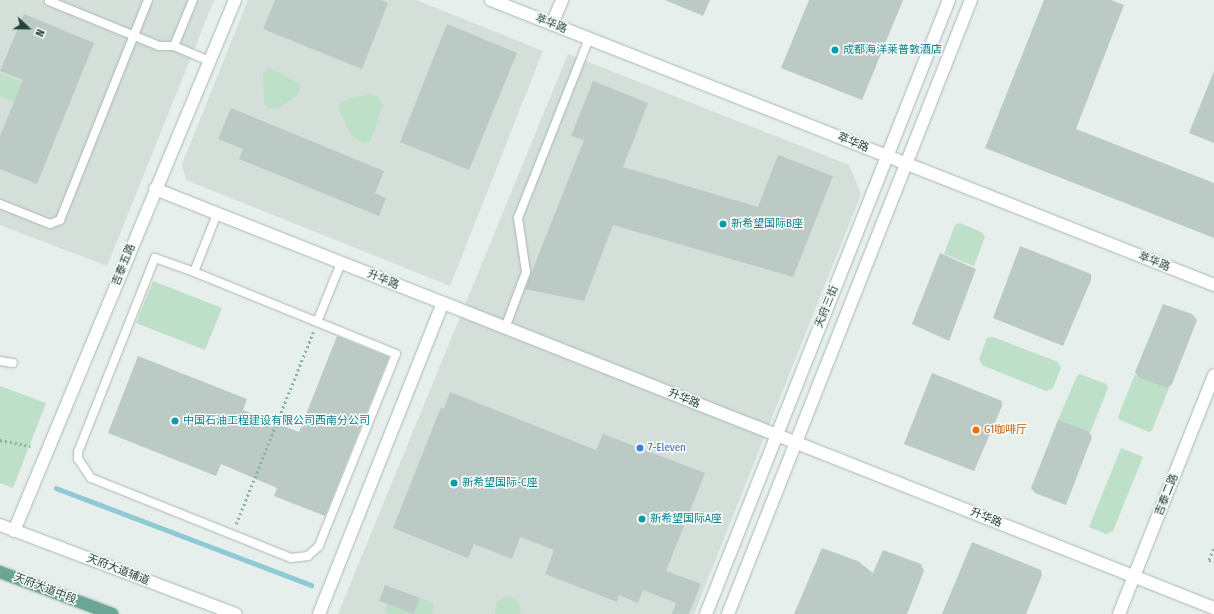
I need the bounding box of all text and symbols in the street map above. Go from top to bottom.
north arrow [8,8,48,48]
street label: 萃华路 [533,12,569,36]
text: N [32,27,47,38]
place label: 成都海洋莱普敦酒店 [843,43,942,57]
marker: 成都海洋莱普敦酒店 [830,45,840,55]
street label: 萃华路 [835,131,871,155]
place label: 新希望国际B座 [731,217,803,231]
marker: 新希望国际B座 [718,219,728,229]
street label: 吉泰五路 [110,242,138,288]
street label: 萃华路 [1136,250,1172,274]
street label: 升华路 [365,268,401,292]
street label: 天府三街 [813,284,841,330]
street label: 升华路 [666,387,702,411]
place label: 中国石油工程建设有限公司西南分公司 [183,414,370,428]
marker: 中国石油工程建设有限公司西南分公司 [170,416,180,426]
place label: G1咖啡厅 [984,423,1027,437]
marker: G1咖啡厅 [971,425,981,435]
place label: 7-Eleven [648,441,686,455]
marker: 7-Eleven [635,443,645,453]
street label: 吉泰二路 [1153,472,1181,518]
place label: 新希望国际-C座 [462,476,538,490]
marker: 新希望国际-C座 [449,478,459,488]
street label: 升华路 [968,506,1004,530]
place label: 新希望国际A座 [650,512,722,526]
marker: 新希望国际A座 [637,514,647,524]
street label: 天府大道辅道 [85,552,151,588]
street label: 天府大道中段 [12,571,78,607]

